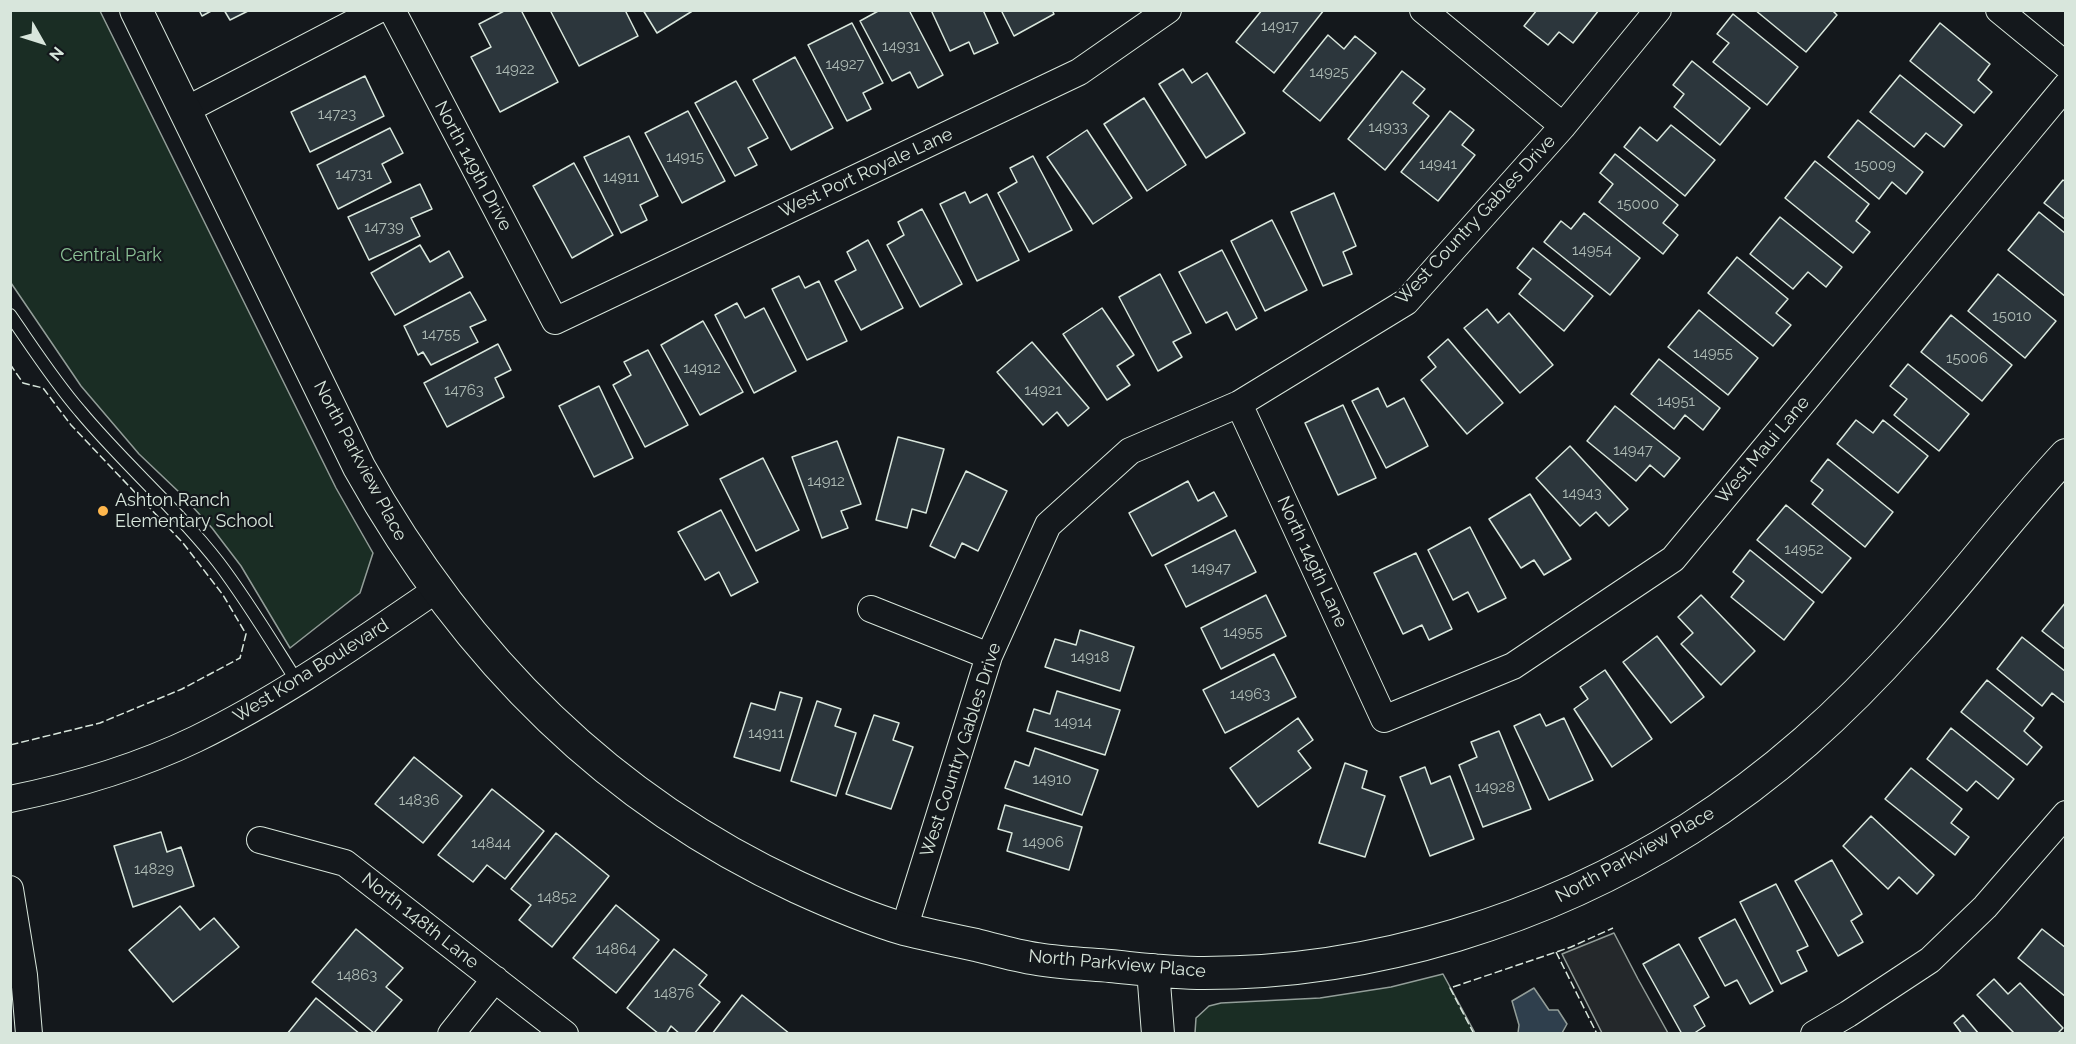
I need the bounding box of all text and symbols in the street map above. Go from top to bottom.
north arrow [12,12,72,72]
house number: 14917 [1261,17,1299,35]
house number: 14931 [882,37,920,55]
text: N [45,43,68,64]
house number: 14927 [825,55,865,73]
house number: 14922 [495,60,535,78]
house number: 14925 [1309,63,1349,81]
street label: North 149th Drive [430,97,516,235]
house number: 14723 [318,105,356,123]
house number: 14933 [1368,118,1408,136]
street label: West Port Royale Lane [776,123,956,223]
street label: West Country Gables Drive [1392,131,1560,309]
house number: 14915 [666,148,704,166]
house number: 14941 [1419,155,1457,173]
house number: 15009 [1854,156,1896,174]
house number: 14731 [336,165,372,183]
house number: 14911 [603,168,639,186]
house number: 15000 [1617,195,1659,213]
house number: 14739 [364,218,404,236]
house number: 14954 [1572,241,1612,259]
park label: Central Park [60,245,162,267]
house number: 15010 [1992,307,2032,325]
house number: 14755 [422,325,460,343]
house number: 14955 [1693,344,1733,362]
house number: 15006 [1946,349,1988,367]
house number: 14912 [683,359,721,377]
street label: North Parkview Place [309,377,411,545]
house number: 14763 [444,381,484,399]
house number: 14921 [1024,381,1062,399]
house number: 14951 [1657,392,1695,410]
street label: West Maui Lane [1712,392,1814,508]
house number: 14947 [1613,441,1653,459]
house number: 14912 [807,472,845,490]
house number: 14943 [1562,484,1602,502]
place label: Ashton Ranch Elementary School [115,490,273,532]
street label: North 149th Lane [1272,493,1352,631]
marker: Ashton Ranch Elementary School [96,504,110,518]
house number: 14952 [1784,540,1824,558]
house number: 14947 [1191,559,1231,577]
street label: West Kona Boulevard [229,614,393,728]
house number: 14955 [1223,623,1263,641]
street label: West Country Gables Drive [916,640,1006,860]
house number: 14918 [1071,648,1109,666]
house number: 14963 [1230,685,1270,703]
house number: 14914 [1054,713,1092,731]
house number: 14911 [748,724,784,742]
house number: 14910 [1033,770,1071,788]
house number: 14928 [1475,778,1515,796]
house number: 14836 [399,791,439,809]
street label: North Parkview Place [1552,802,1718,908]
house number: 14906 [1022,833,1064,851]
house number: 14844 [471,834,511,852]
house number: 14829 [134,860,174,878]
street label: North 148th Lane [357,869,483,973]
house number: 14852 [537,888,577,906]
house number: 14864 [596,940,636,958]
street label: North Parkview Place [1027,945,1207,983]
house number: 14863 [337,966,377,984]
house number: 14876 [654,984,694,1002]

